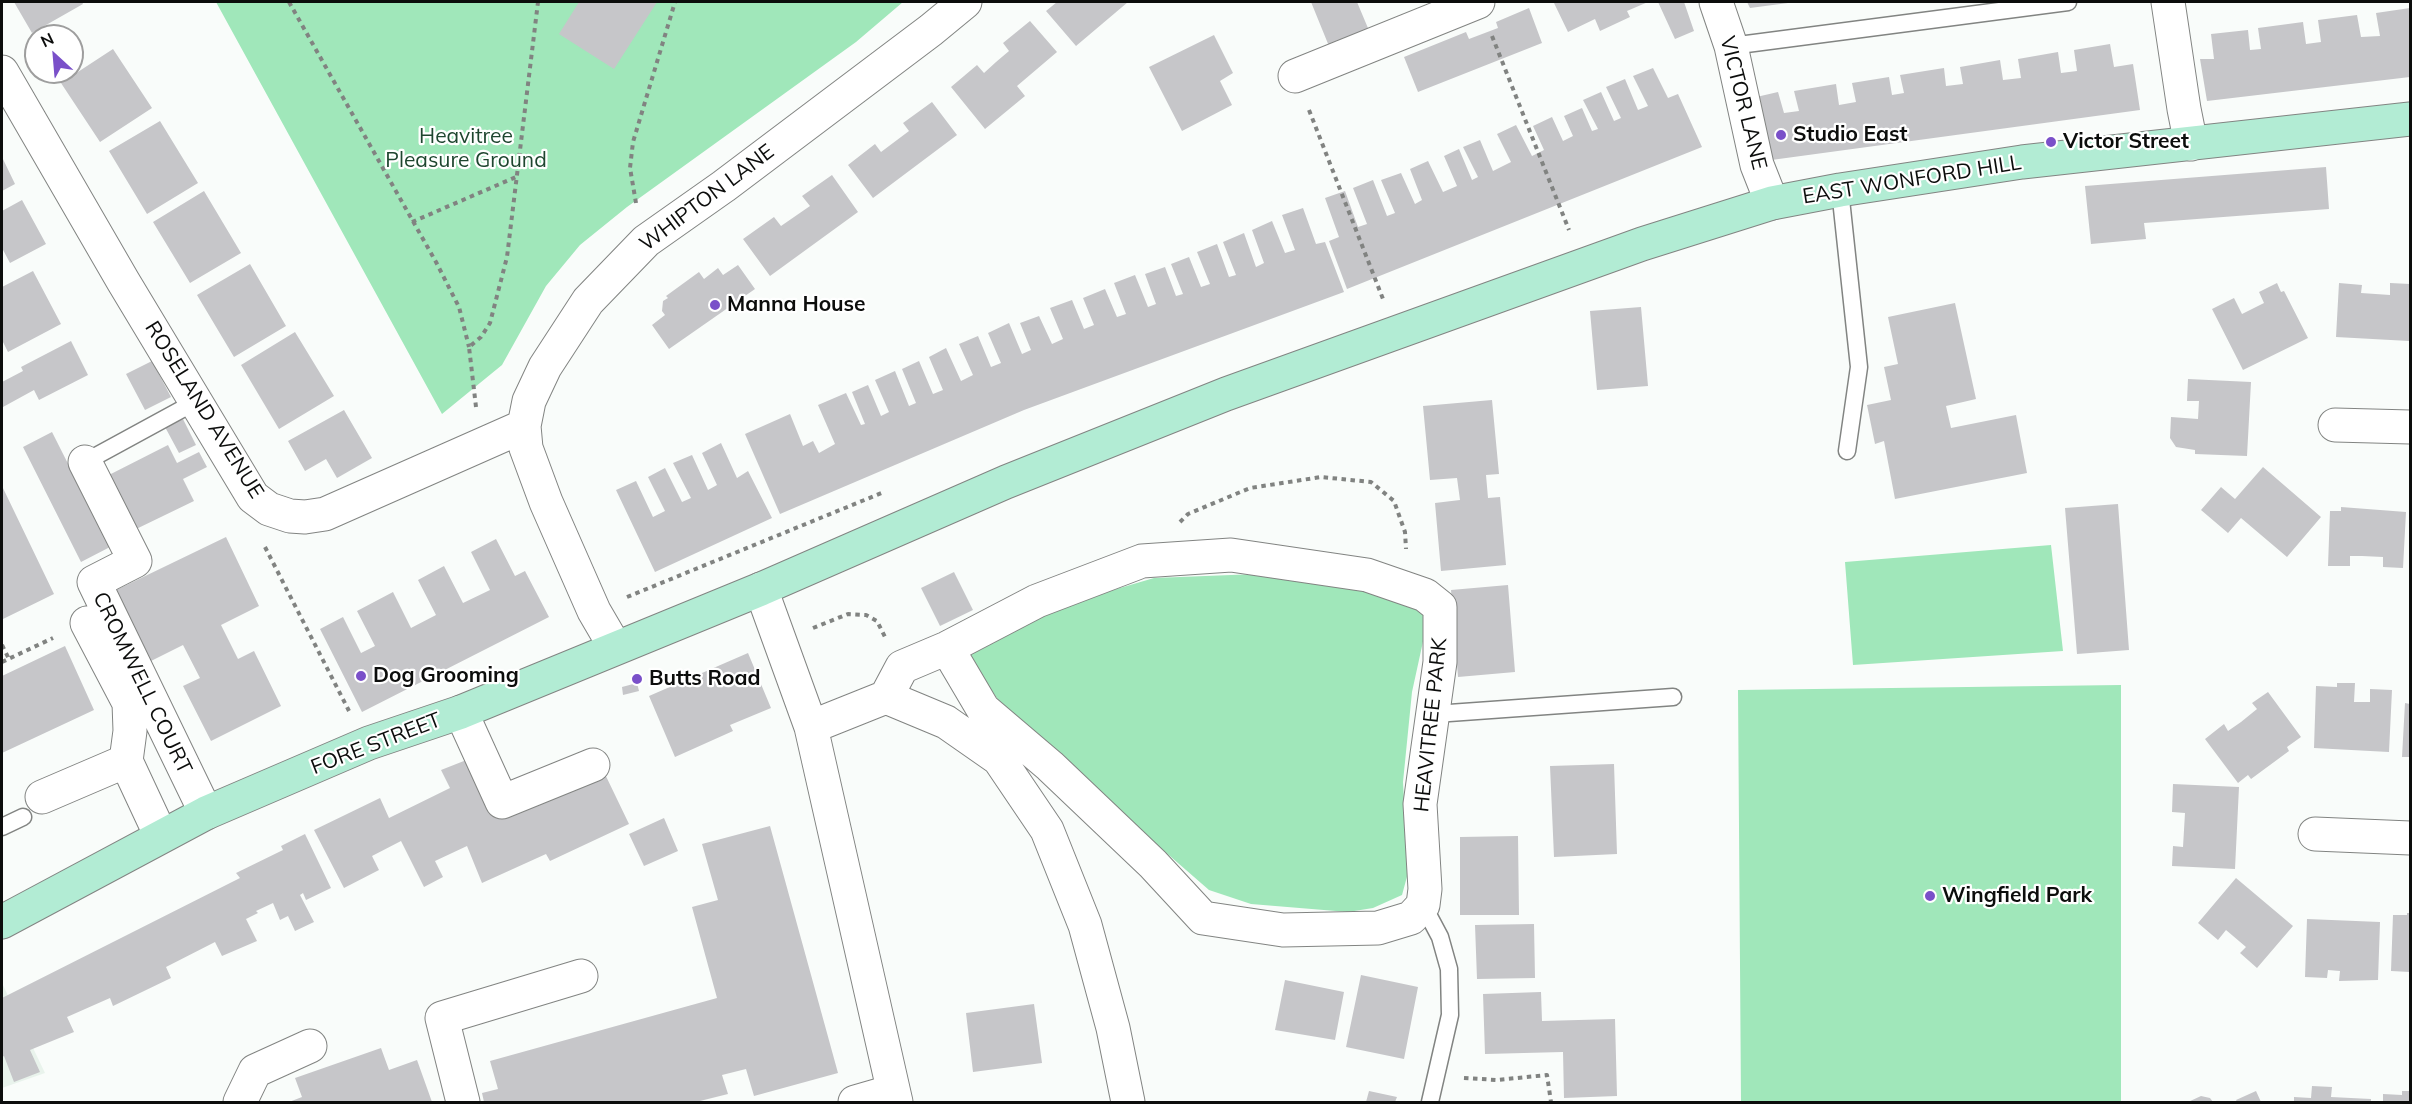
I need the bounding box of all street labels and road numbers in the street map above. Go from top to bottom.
street label: VICTOR LANE [1714,34,1772,172]
street label: WHIPTON LANE [635,139,779,257]
street label: EAST WONFORD HILL [1801,150,2023,210]
street label: ROSELAND AVENUE [139,317,269,503]
street label: CROMWELL COURT [87,588,197,778]
street label: HEAVITREE PARK [1409,636,1453,814]
street label: FORE STREET [307,708,445,780]

